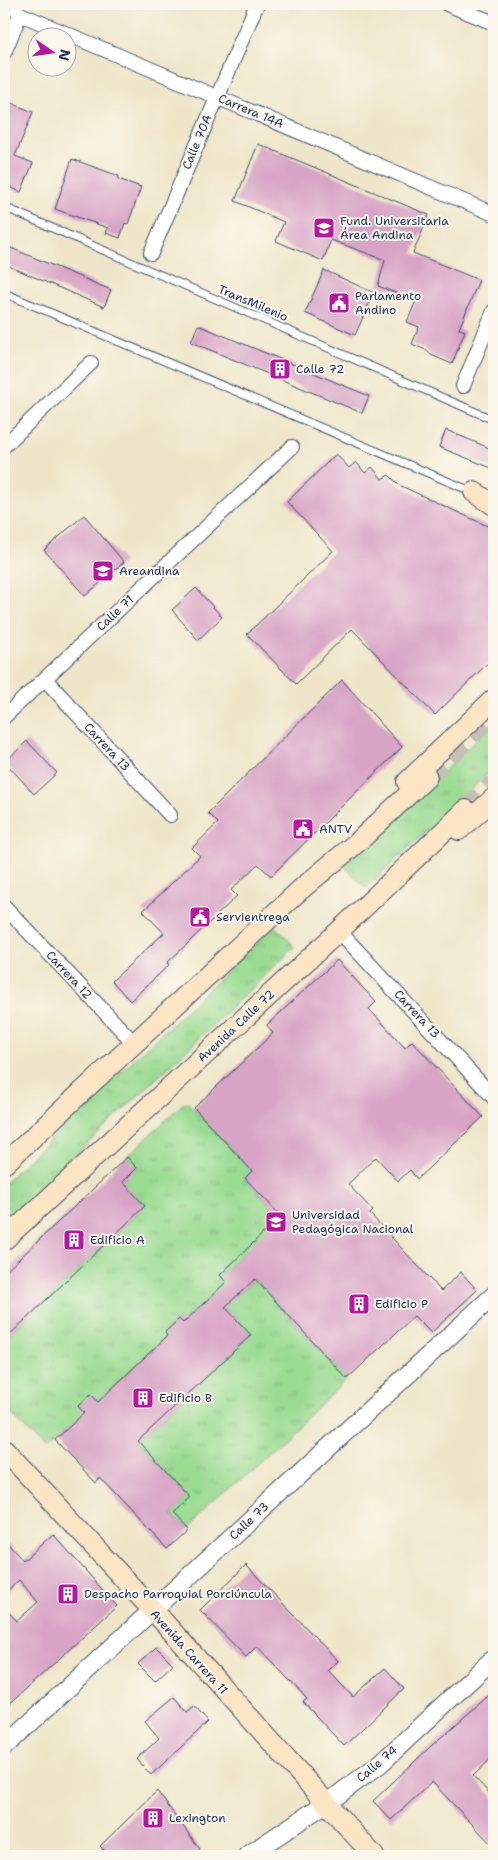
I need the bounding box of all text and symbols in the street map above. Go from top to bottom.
north arrow [28,28,78,78]
text: N [55,47,75,62]
street label: Carrera 14A [216,90,286,132]
street label: Calle 70A [178,112,216,172]
place label: Fund. Universitaria Área Andina [340,213,449,243]
school or university icon: Fund. Universitaria Área Andina [312,216,336,240]
street label: TransMilenio [216,281,290,325]
place label: Parlamento Andino [355,288,421,318]
public building icon: Parlamento Andino [327,291,351,315]
building icon: Calle 72 [268,357,292,381]
place label: Calle 72 [296,361,344,377]
school or university icon: Areandina [91,559,115,583]
place label: Areandina [119,563,180,579]
street label: Calle 71 [93,592,137,634]
street label: Carrera 13 [80,719,134,775]
public building icon: ANTV [291,817,315,841]
place label: ANTV [319,821,352,837]
public building icon: Servientrega [188,905,212,929]
place label: Servientrega [216,909,290,925]
street label: Carrera 12 [42,947,96,1003]
street label: Avenida Calle 72 [194,986,278,1066]
street label: Carrera 13 [390,986,444,1042]
place label: Universidad Pedagógica Nacional [292,1207,414,1237]
school or university icon: Universidad Pedagógica Nacional [264,1210,288,1234]
building icon: Edificio A [62,1228,86,1252]
place label: Edificio A [90,1232,145,1248]
building icon: Edificio P [347,1292,371,1316]
place label: Edificio P [375,1296,428,1312]
building icon: Edificio B [131,1386,155,1410]
place label: Edificio B [159,1390,212,1406]
street label: Calle 73 [226,1499,272,1543]
building icon: Despacho Parroquial Porciúncula [56,1582,80,1606]
place label: Despacho Parroquial Porciúncula [84,1586,272,1602]
street label: Avenida Carrera 11 [147,1606,231,1698]
street label: Calle 74 [353,1742,401,1786]
building icon: Lexington [141,1806,165,1830]
place label: Lexington [169,1810,226,1826]

